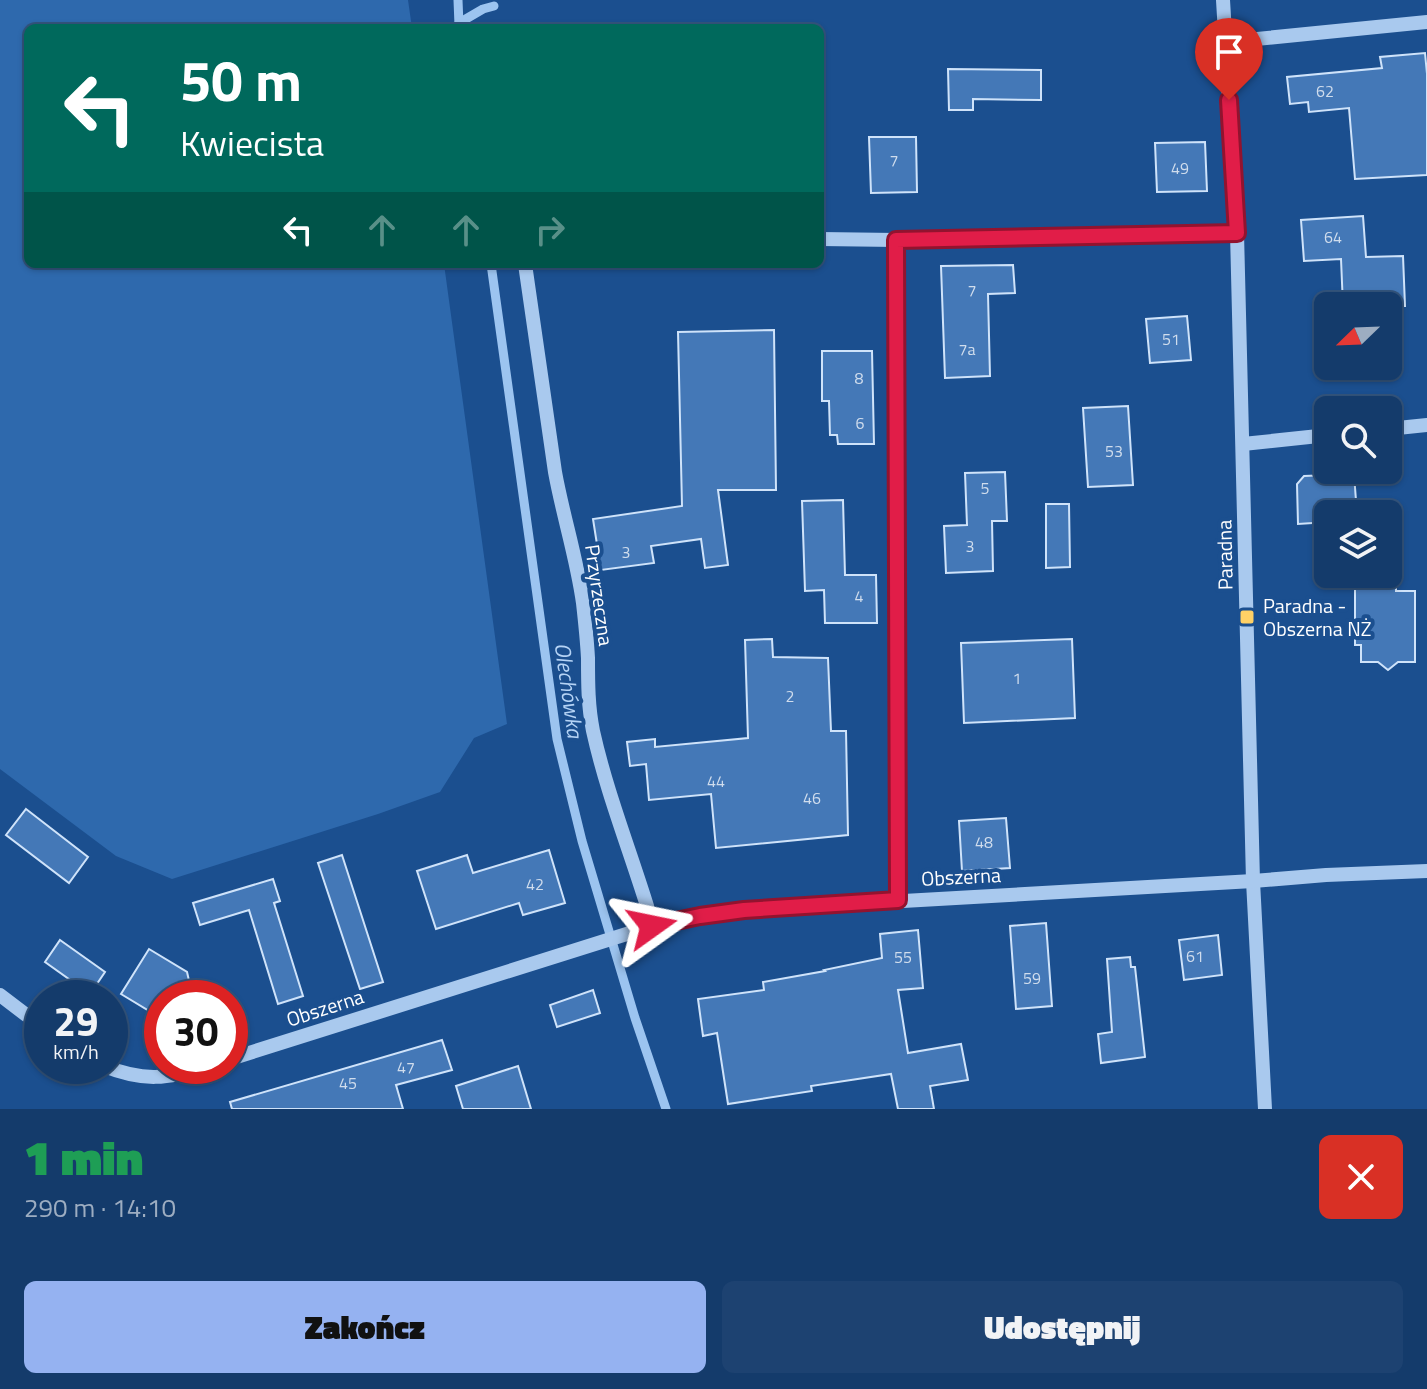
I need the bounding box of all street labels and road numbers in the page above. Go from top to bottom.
street label: Paradna [1208,520,1241,590]
street label: Przyrzeczna [577,542,622,648]
street label: Obszerna [920,859,1002,894]
street label: Obszerna [282,980,368,1035]

